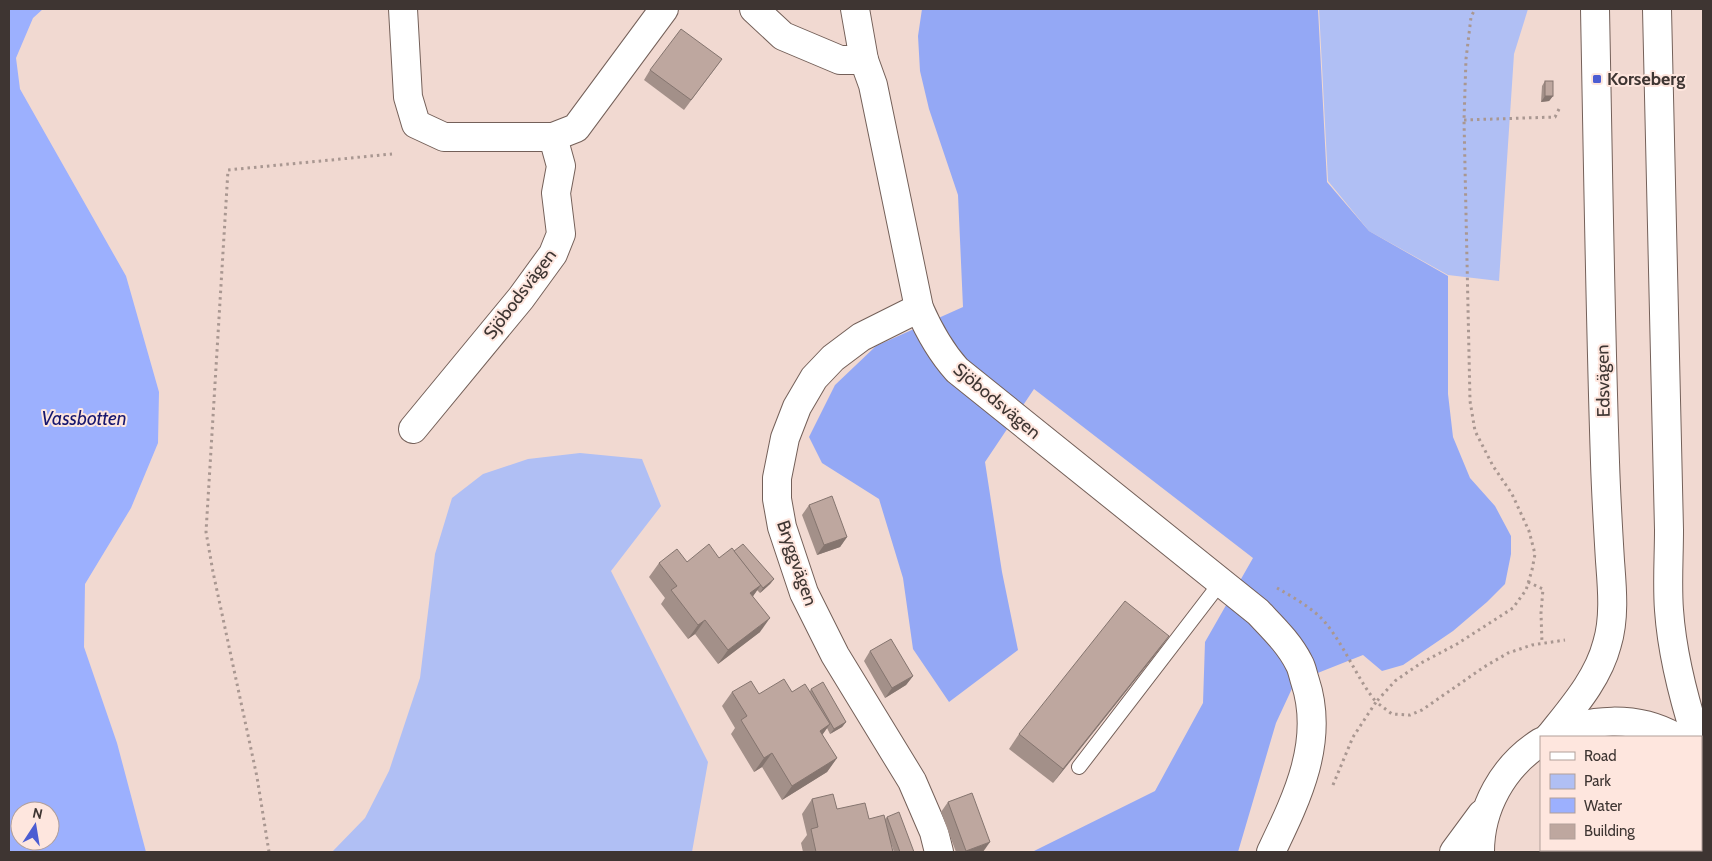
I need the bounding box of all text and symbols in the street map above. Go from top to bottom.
place label: Korseberg [1607,68,1685,90]
marker: Korseberg [1591,73,1603,85]
street label: Sjöbodsvägen [479,245,561,343]
street label: Edsvägen [1591,344,1615,418]
street label: Sjöbodsvägen [949,358,1045,444]
water label: Vassbotten [41,407,127,430]
street label: Bryggvägen [772,517,822,609]
legend [1540,736,1702,851]
text: Road [1584,747,1617,765]
text: Park [1584,772,1611,790]
text: Water [1584,797,1622,815]
north arrow [10,801,60,851]
text: N [31,803,44,823]
text: Building [1584,822,1635,840]

